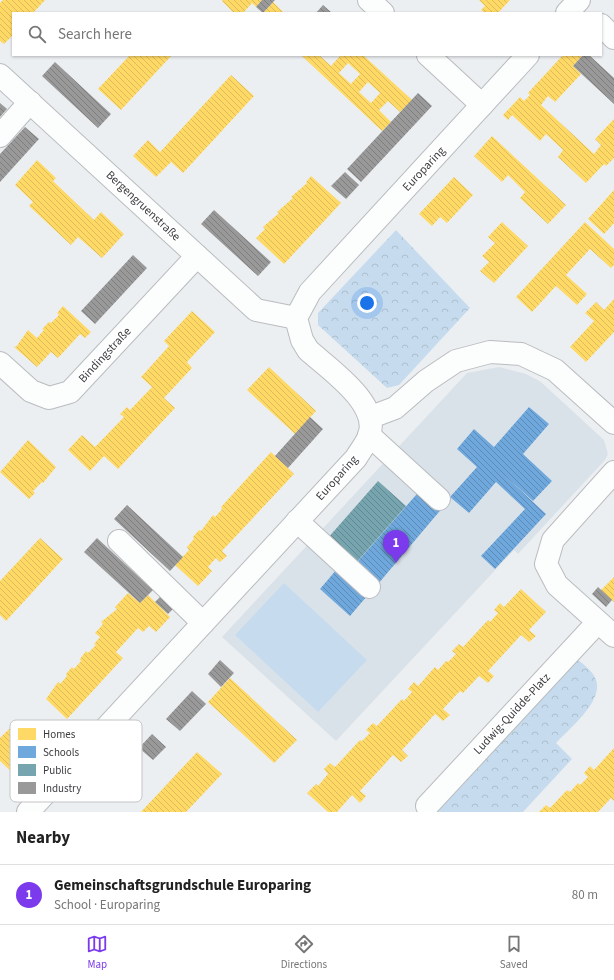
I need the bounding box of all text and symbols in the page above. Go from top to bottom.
search box [12,12,602,56]
icon: search [26,23,48,45]
text: Search here [58,24,132,45]
street label: Europaring [399,143,449,195]
street label: Bergengruenstraße [102,167,184,245]
your location [357,293,377,313]
street label: Bindingstraße [75,323,135,387]
street label: Europaring [312,452,362,504]
pin: 1 [383,530,409,563]
street label: Ludwig-Quidde-Platz [470,670,554,758]
legend [10,720,142,802]
text: Homes [43,727,76,742]
text: Schools [43,745,80,760]
text: Public [43,763,72,778]
text: Industry [43,781,81,796]
text: Nearby [16,826,70,850]
text: Gemeinschaftsgrundschule Europaring [54,875,311,896]
text: 1 [26,886,32,904]
text: 80 m [572,886,598,904]
text: School · Europaring [54,896,160,914]
tab: Map [86,933,108,972]
tab: Directions [281,933,327,972]
tab: Saved [500,933,528,972]

